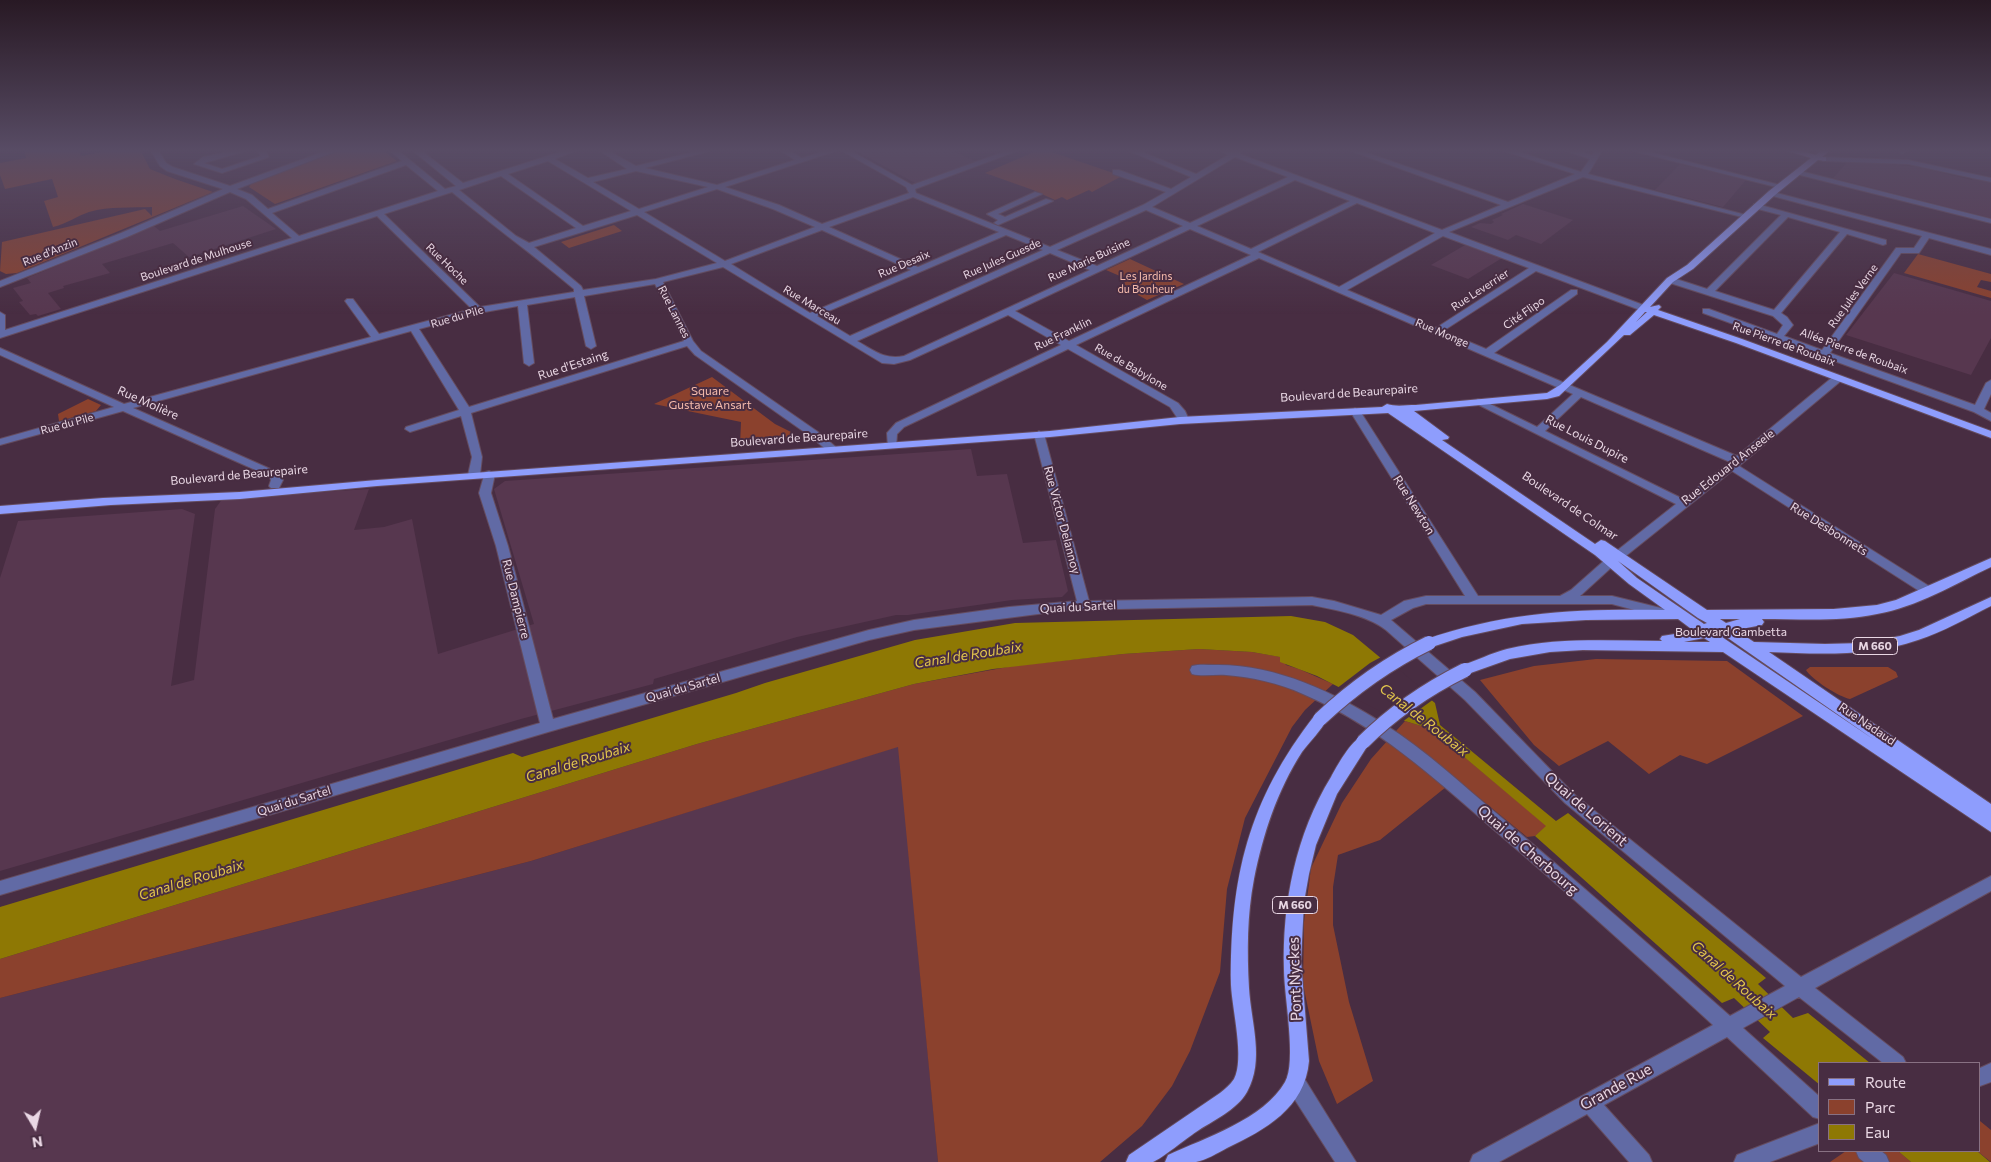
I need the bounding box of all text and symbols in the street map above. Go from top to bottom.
street label: Rue d'Anzin [21,235,79,269]
street label: Rue Marie Buisine [1046,235,1132,285]
street label: Boulevard de Mulhouse [139,236,253,284]
street label: Rue Jules Guesde [961,236,1043,282]
street label: Rue Hoche [423,241,471,287]
street label: Rue Desaix [876,247,932,281]
street label: Rue Jules Verne [1825,262,1881,330]
street label: Rue Leverrier [1449,266,1511,314]
park label: Les Jardins du Bonheur [1117,269,1175,295]
street label: Rue Marceau [781,283,843,327]
street label: Rue Lannes [655,284,693,340]
street label: Cité Flipo [1501,294,1547,332]
street label: Rue du Pile [429,303,485,331]
street label: Rue Franklin [1032,315,1094,353]
street label: Rue Monge [1413,316,1471,350]
street label: Rue Pierre de Roubaix [1731,319,1837,369]
street label: Allée Pierre de Roubaix [1798,325,1910,377]
street label: Rue de Babylone [1092,341,1170,393]
street label: Rue d'Estaing [536,347,610,383]
street label: Boulevard de Beaurepaire [1280,381,1418,405]
street label: Rue Molière [115,383,181,423]
park label: Square Gustave Ansart [668,384,752,412]
street label: Rue du Pile [39,411,95,437]
street label: Rue Louis Dupire [1543,412,1631,466]
street label: Boulevard de Beaurepaire [730,426,868,450]
street label: Rue Edouard Anseele [1679,426,1777,508]
street label: Boulevard de Beaurepaire [170,462,308,488]
street label: Rue Victor Delannoy [1041,464,1083,576]
street label: Boulevard de Colmar [1519,469,1621,543]
street label: Rue Newton [1390,473,1438,537]
street label: Rue Desbonnets [1788,499,1870,559]
street label: Rue Dampierre [499,558,533,640]
street label: Quai du Sartel [1039,598,1117,616]
street label: Boulevard Gambetta [1675,625,1787,639]
road number: M 660 [1852,637,1898,654]
water label: Canal de Roubaix [913,638,1023,672]
street label: Quai du Sartel [644,671,722,705]
water label: Canal de Roubaix [1376,680,1472,760]
street label: Rue Nadaud [1836,700,1898,748]
water label: Canal de Roubaix [524,738,632,786]
street label: Quai de Lorient [1541,768,1631,850]
street label: Quai du Sartel [255,783,333,819]
street label: Quai de Cherbourg [1474,801,1582,899]
water label: Canal de Roubaix [137,856,245,904]
road number: M 660 [1272,896,1318,914]
street label: Pont Nyckes [1285,936,1305,1022]
water label: Canal de Roubaix [1688,937,1780,1023]
street label: Grande Rue [1577,1060,1655,1114]
legend [1818,1062,1981,1152]
text: Route [1865,1073,1906,1091]
text: Parc [1865,1098,1895,1116]
north arrow [10,1102,60,1152]
text: Eau [1865,1123,1890,1141]
text: N [31,1133,44,1152]

